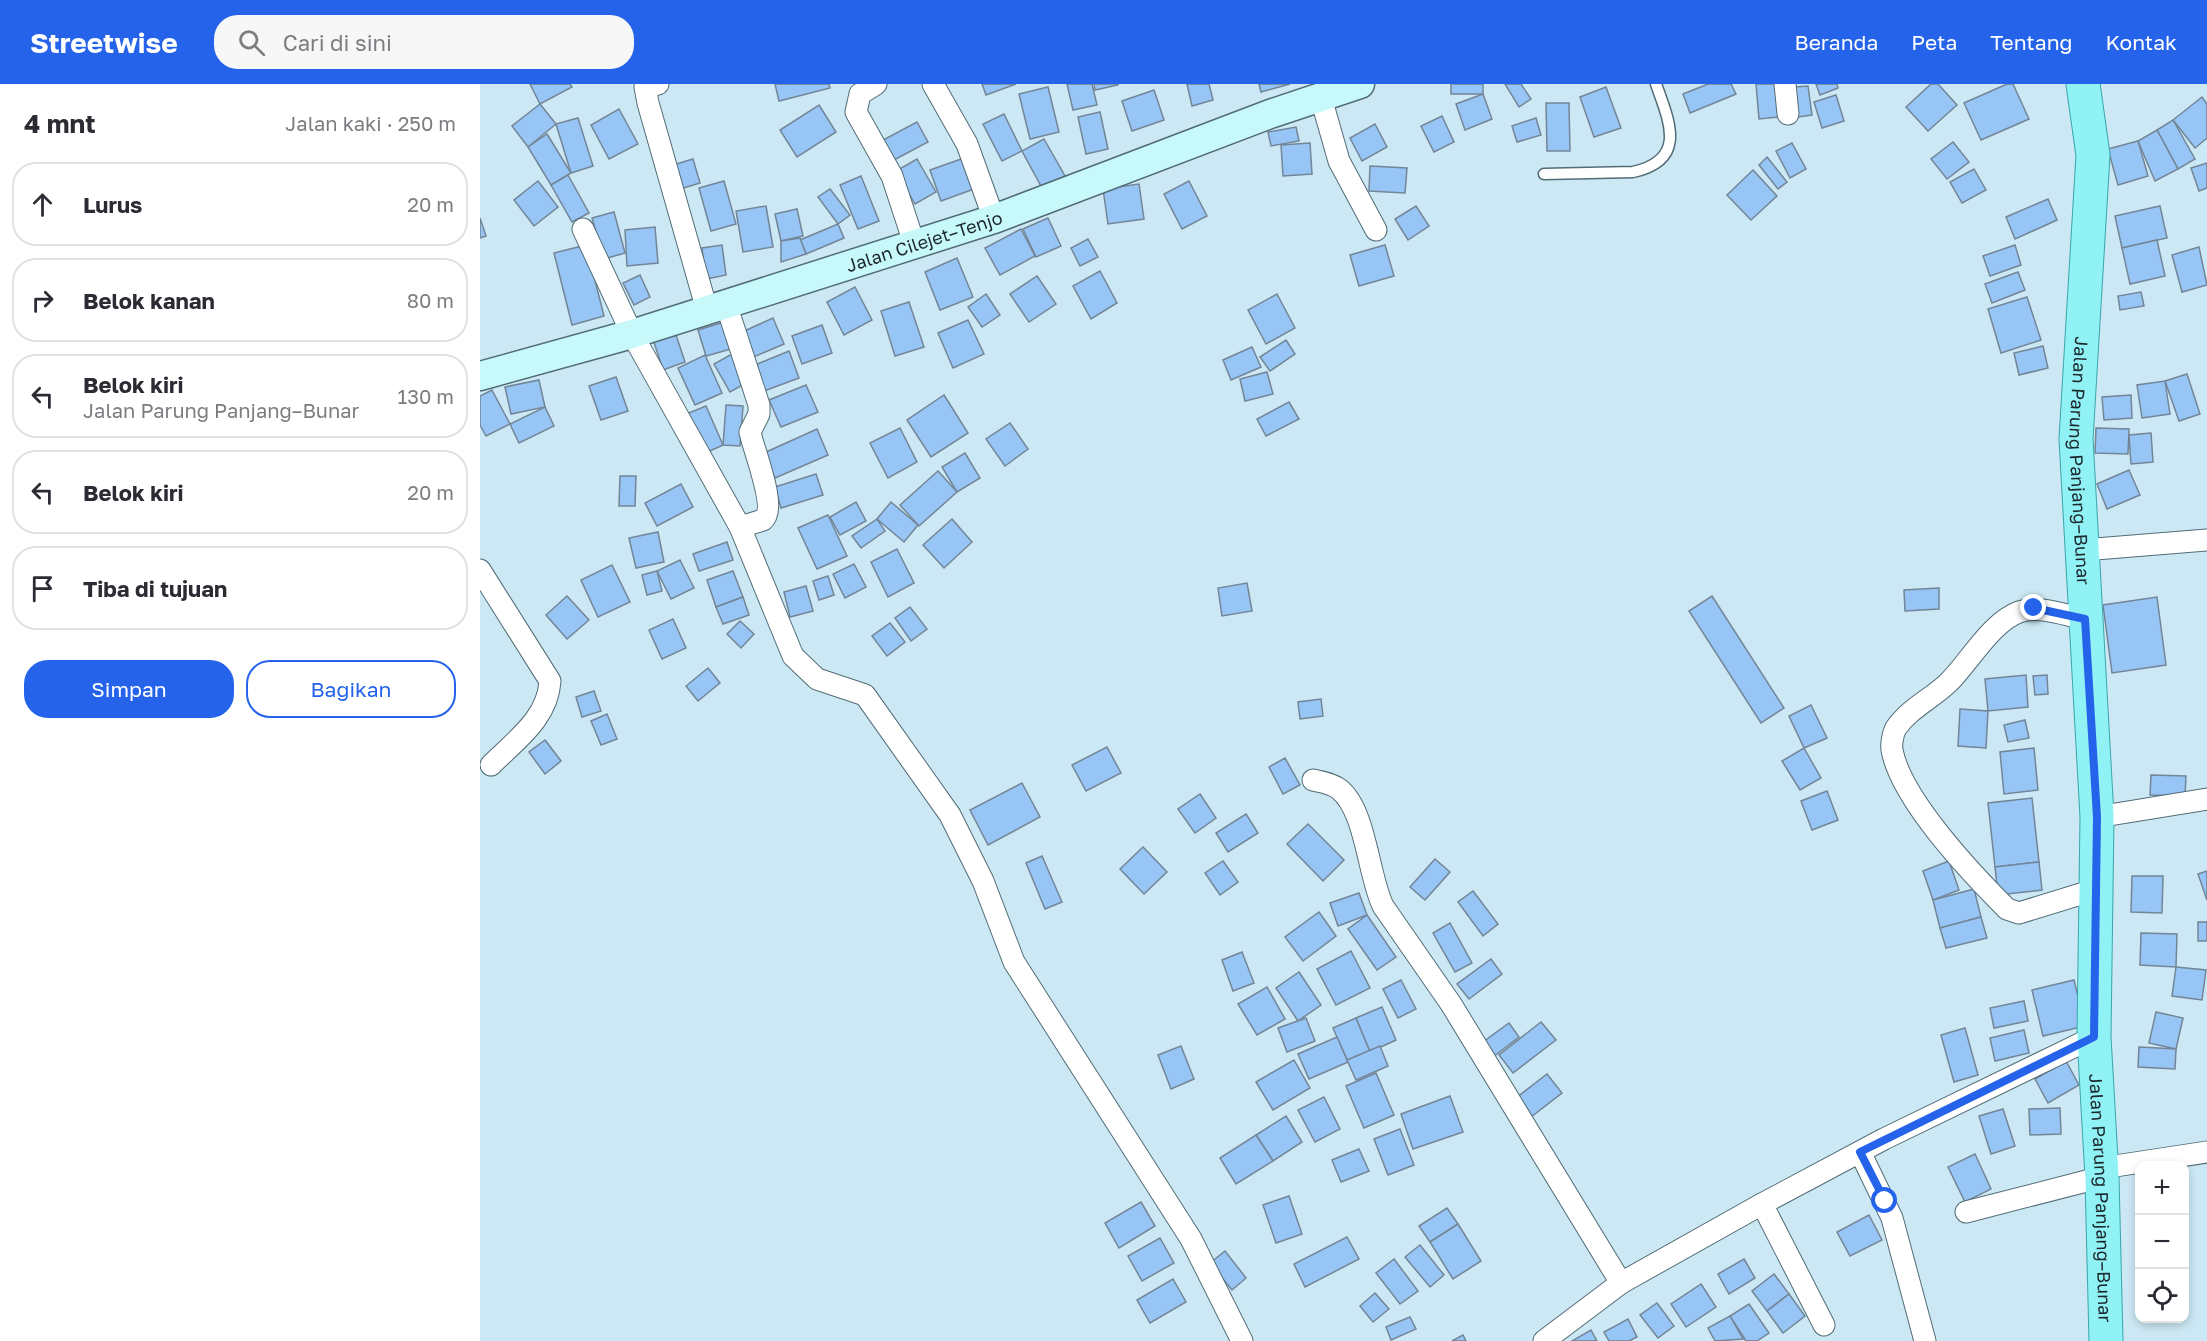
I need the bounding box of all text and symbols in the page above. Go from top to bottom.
search box [214,15,634,69]
text: Streetwise [30,26,178,59]
icon: search [235,26,268,59]
text: Cari di sini [283,29,392,56]
text: Beranda [1795,29,1878,55]
text: Peta [1911,29,1957,55]
text: Tentang [1990,29,2072,55]
text: Kontak [2105,29,2177,55]
text: 4 mnt [24,108,96,139]
text: Jalan kaki · 250 m [285,111,456,135]
icon: ahead [26,188,59,221]
text: Lurus [83,191,142,218]
text: 20 m [407,192,454,216]
street label: Jalan Cilejet–Tenjo [843,206,1005,276]
icon: right [26,284,59,317]
text: Belok kanan [83,287,215,314]
text: 80 m [407,288,454,312]
street label: Jalan Parung Panjang–Bunar [2065,336,2095,586]
text: Belok kiri [83,371,184,398]
icon: left [26,380,59,413]
text: 130 m [398,384,454,408]
text: Jalan Parung Panjang–Bunar [83,398,359,422]
icon: left [26,476,59,509]
text: Belok kiri [83,479,184,506]
text: 20 m [407,480,454,504]
icon: arrive [26,572,59,605]
text: Tiba di tujuan [83,575,227,602]
route end [2020,594,2046,620]
button: Simpan [24,660,234,718]
button: Bagikan [246,660,456,718]
street label: Jalan Parung Panjang–Bunar [2085,1073,2117,1323]
map controls [2135,1161,2189,1323]
button: + [2135,1161,2189,1215]
route start [1871,1187,1897,1213]
button: − [2135,1215,2189,1269]
button: locate [2135,1269,2189,1323]

